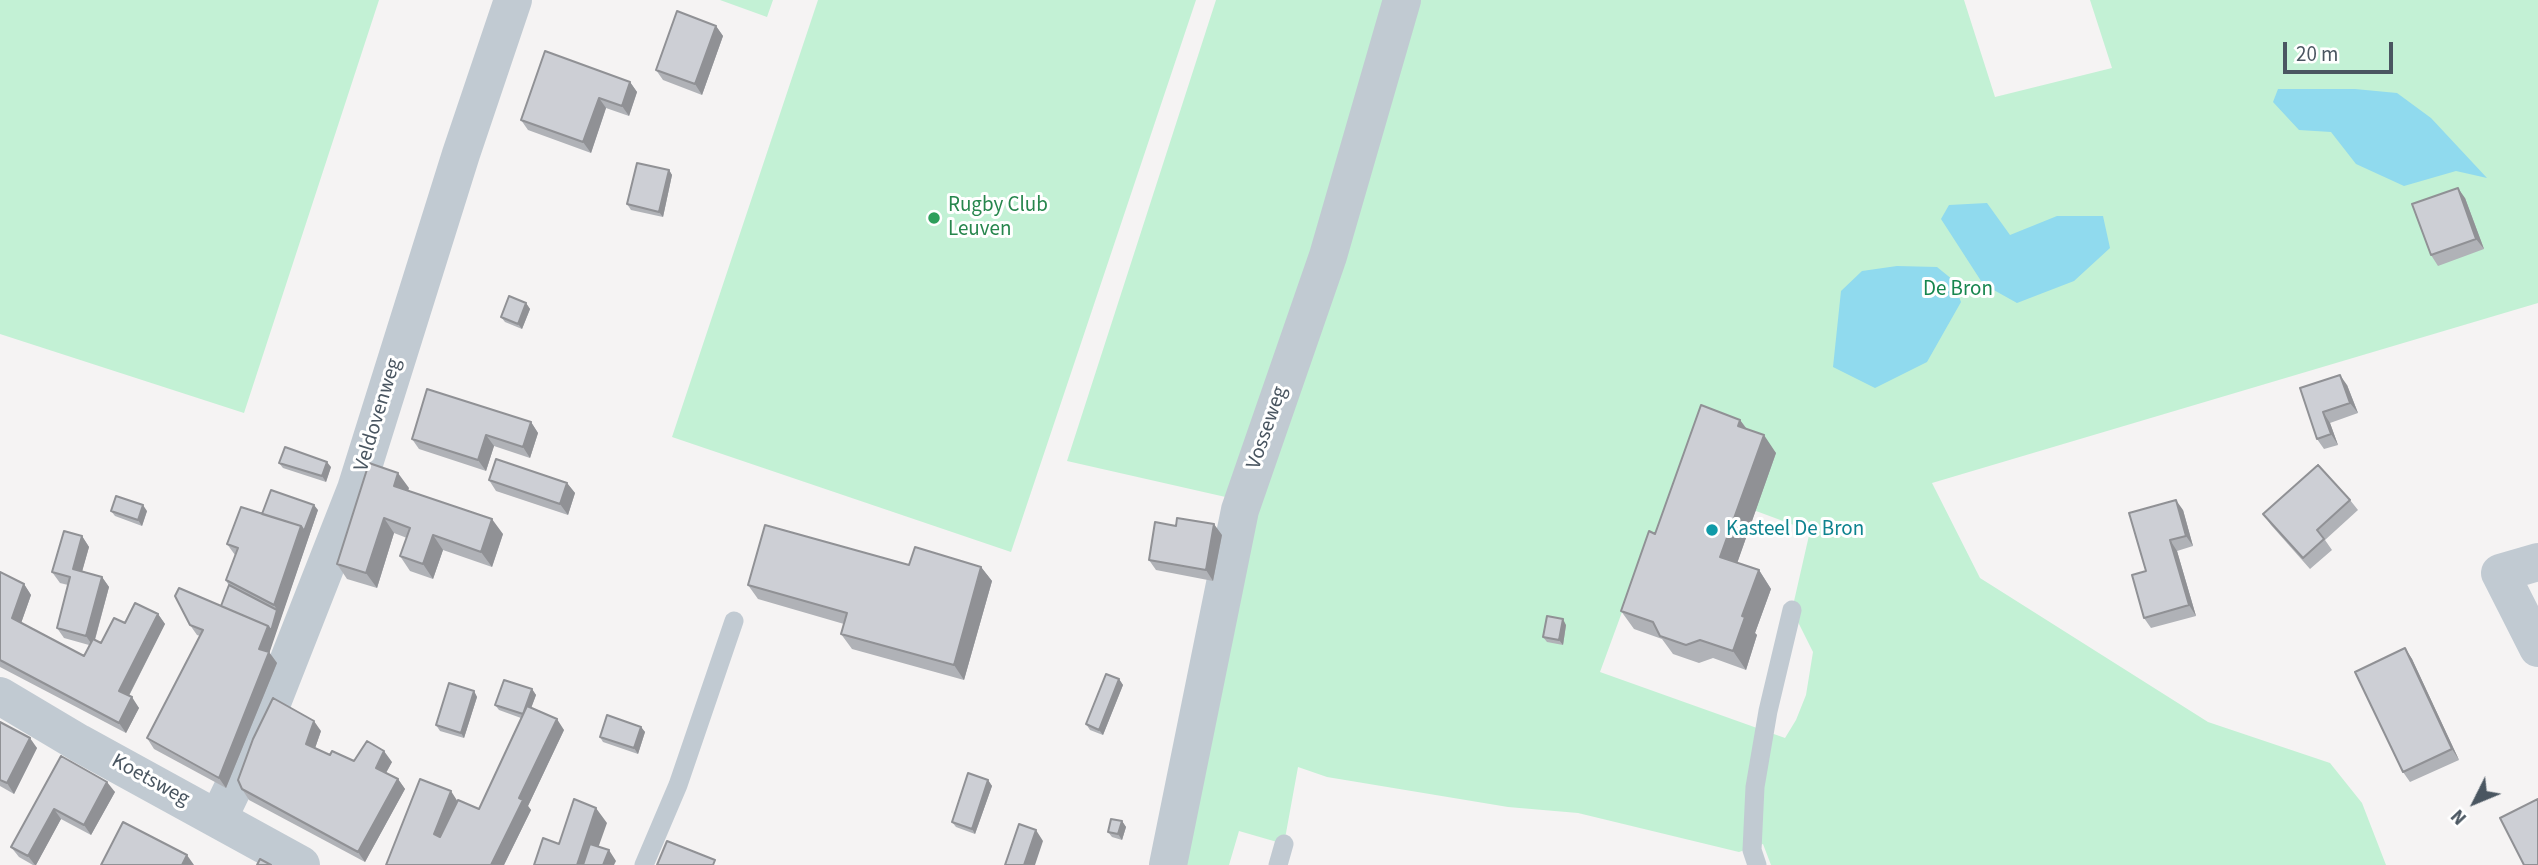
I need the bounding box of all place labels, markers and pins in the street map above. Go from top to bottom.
place label: Rugby Club Leuven [948,193,1048,243]
marker: Rugby Club Leuven [926,210,942,226]
place label: Kasteel De Bron [1726,517,1864,543]
marker: Kasteel De Bron [1704,522,1720,538]

